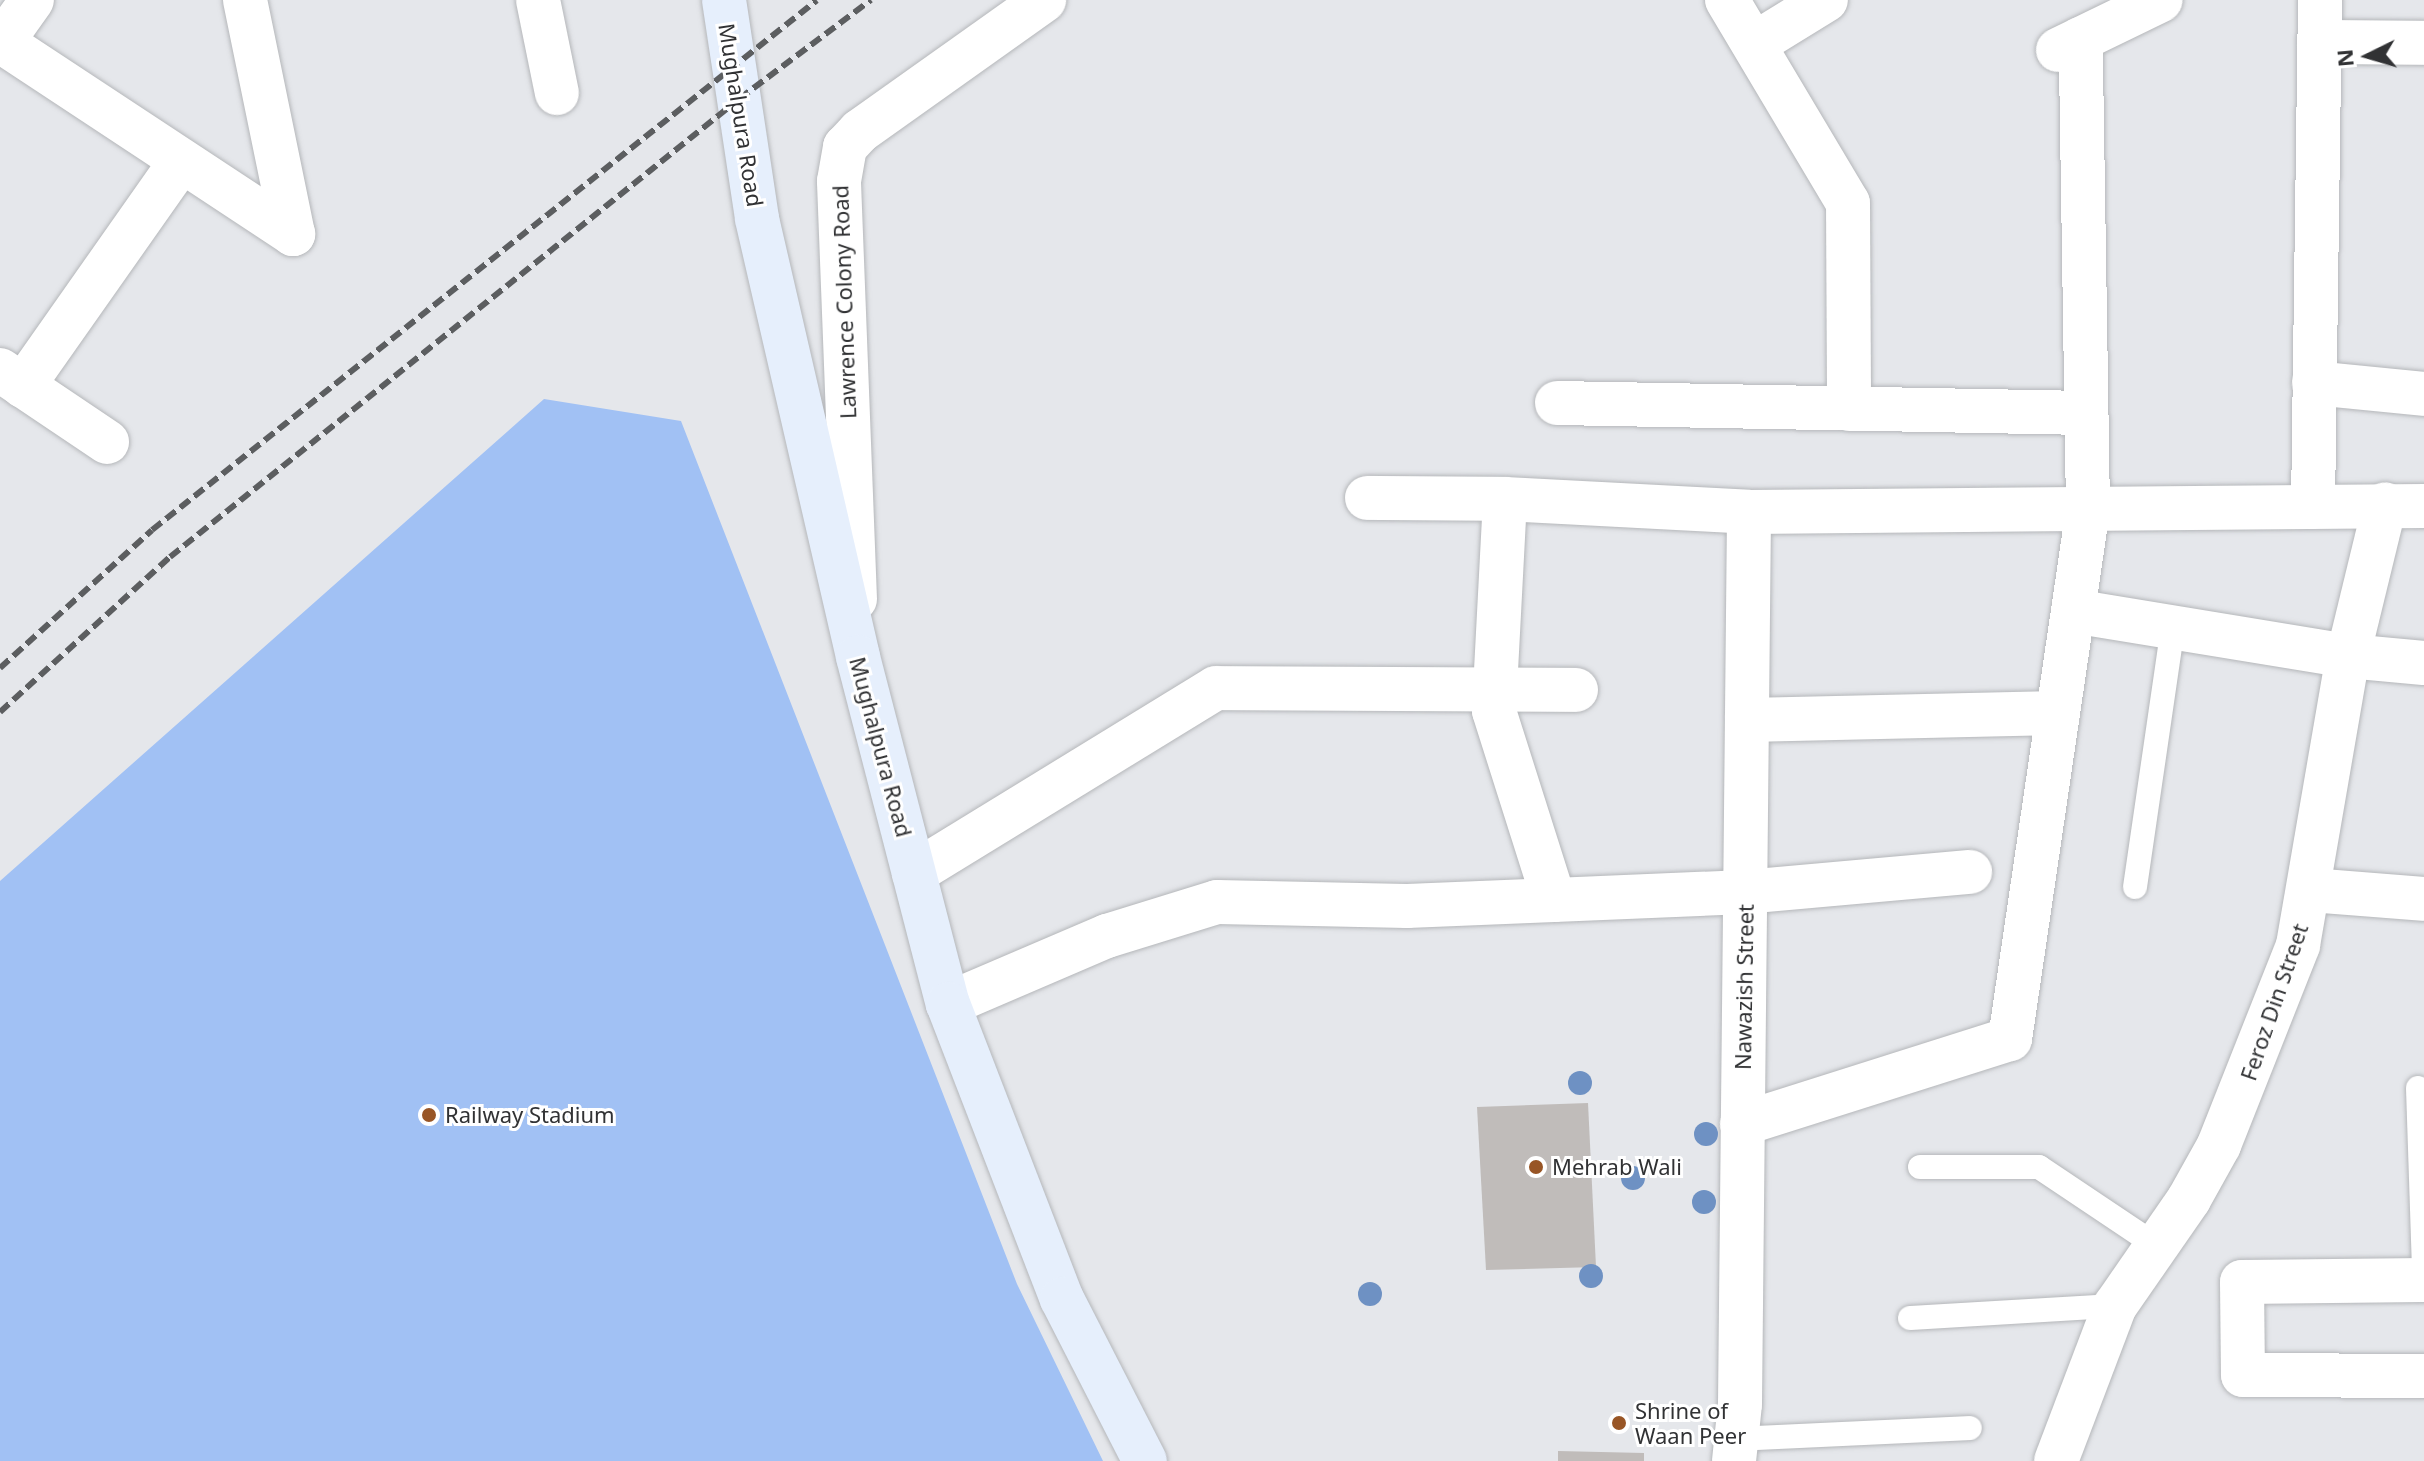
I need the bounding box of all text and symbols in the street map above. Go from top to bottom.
north arrow [2328,16,2408,96]
street label: Mughalpura Road [713,21,769,209]
text: N [2328,48,2360,68]
street label: Lawrence Colony Road [827,185,861,419]
street label: Mughalpura Road [844,654,918,840]
street label: Nawazish Street [1729,904,1759,1070]
street label: Feroz Din Street [2235,920,2313,1084]
place label: Railway Stadium [445,1102,615,1128]
marker: Railway Stadium [420,1106,438,1124]
place label: Mehrab Wali [1552,1154,1682,1180]
marker: Mehrab Wali [1527,1158,1545,1176]
place label: Shrine of Waan Peer [1635,1397,1746,1448]
marker: Shrine of Waan Peer [1610,1414,1628,1432]

